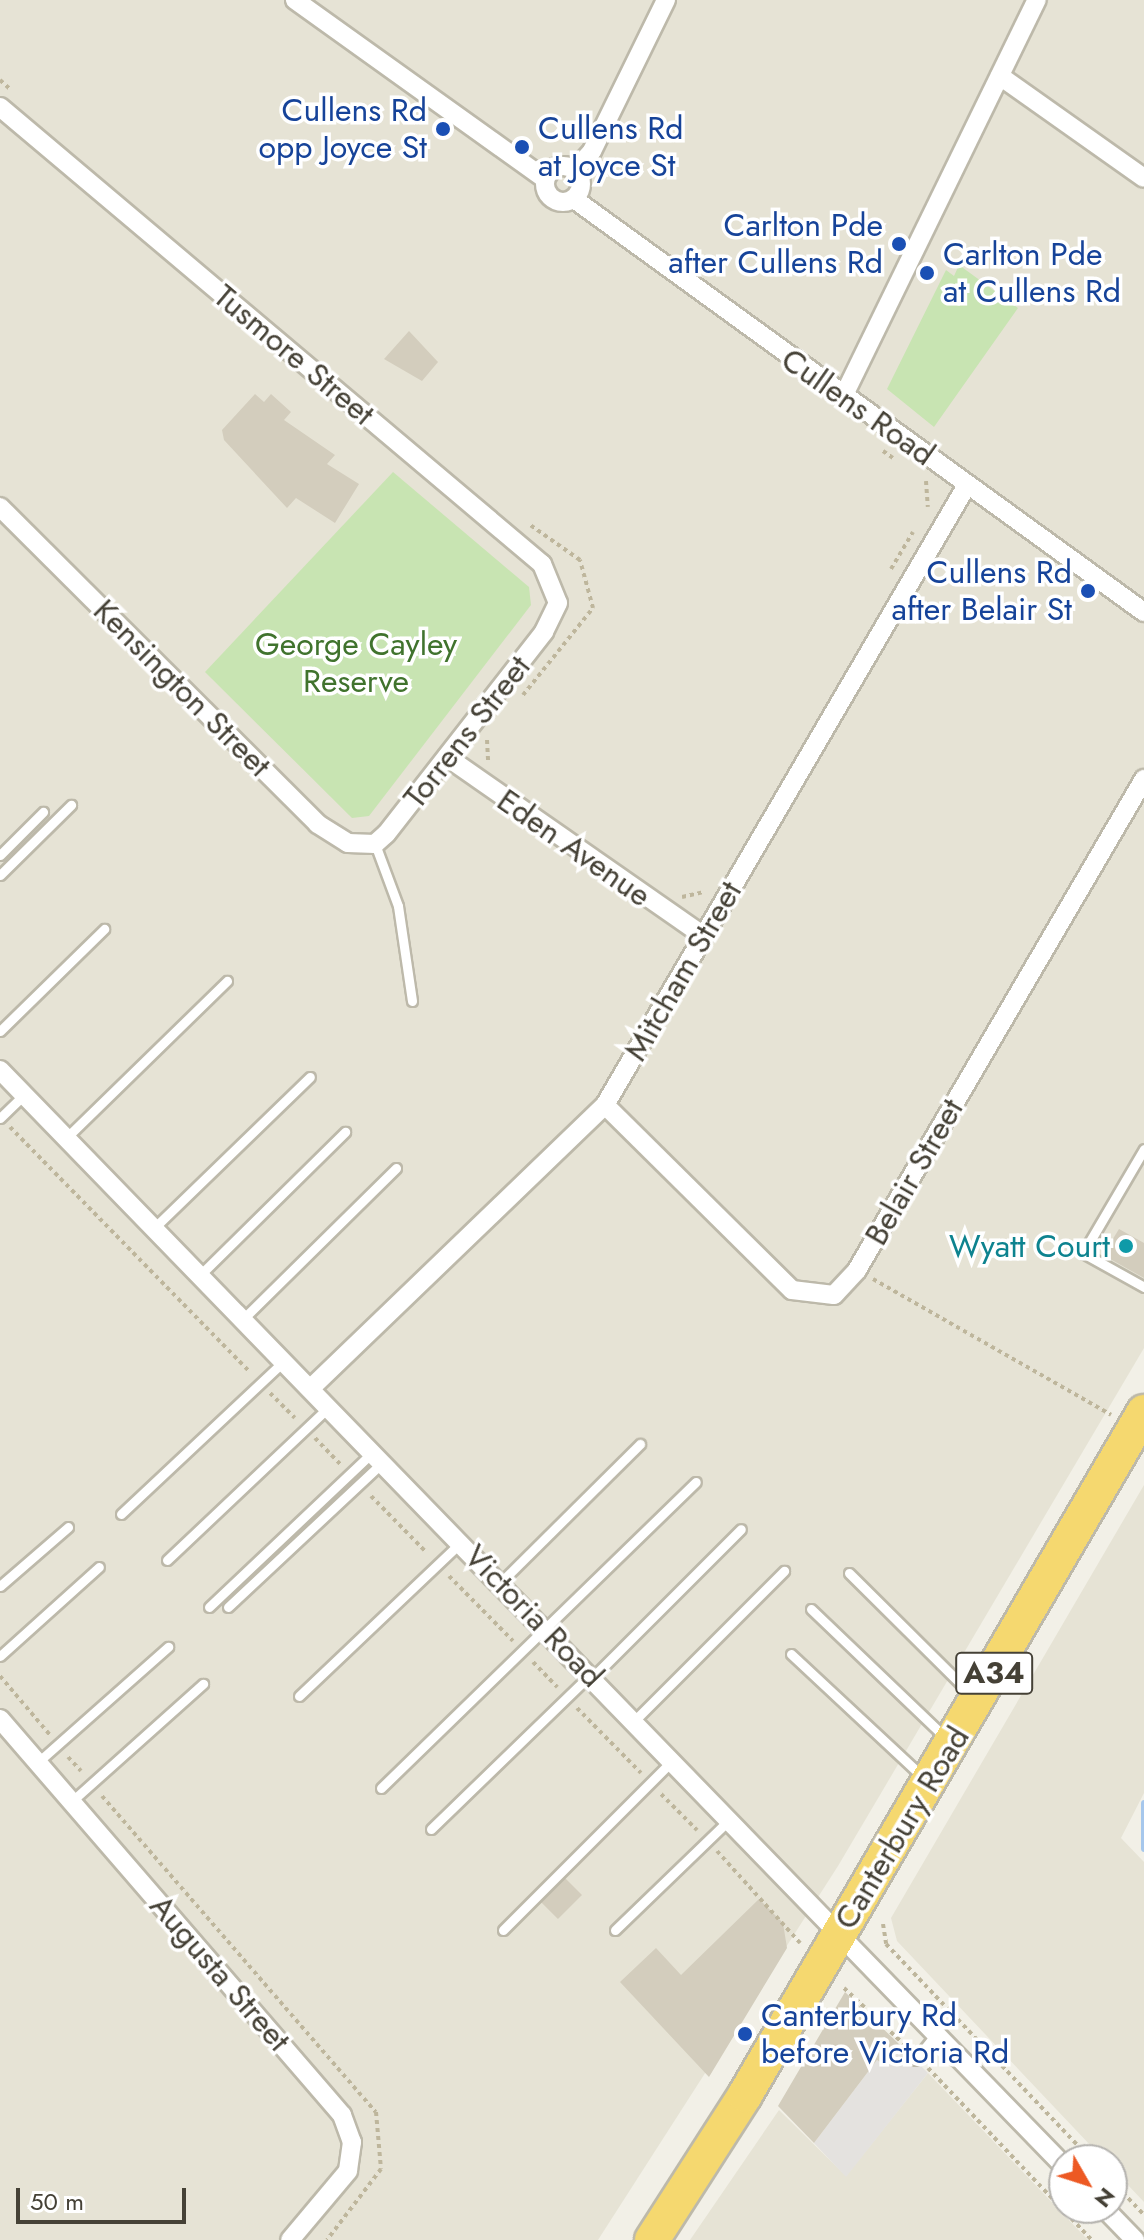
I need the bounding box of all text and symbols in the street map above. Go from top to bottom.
place label: Cullens Rd opp Joyce St [259,92,427,167]
place label: Cullens Rd at Joyce St [538,110,683,185]
marker: Cullens Rd opp Joyce St [434,120,452,138]
marker: Cullens Rd at Joyce St [513,138,531,156]
place label: Carlton Pde after Cullens Rd [668,207,883,282]
marker: Carlton Pde after Cullens Rd [890,235,908,253]
place label: Carlton Pde at Cullens Rd [943,236,1121,311]
marker: Carlton Pde at Cullens Rd [918,264,936,282]
street label: Tusmore Street [206,277,382,433]
street label: Cullens Road [774,340,942,474]
place label: Cullens Rd after Belair St [892,554,1072,629]
marker: Cullens Rd after Belair St [1079,582,1097,600]
street label: Kensington Street [85,591,279,785]
park label: George Cayley Reserve [255,626,457,701]
street label: Torrens Street [396,648,538,816]
street label: Eden Avenue [490,781,658,915]
street label: Mitcham Street [616,875,750,1067]
street label: Belair Street [857,1092,971,1252]
place label: Wyatt Court [949,1227,1110,1265]
marker: Wyatt Court [1117,1237,1135,1255]
street label: Victoria Road [457,1537,611,1695]
road number: A34 [954,1647,1034,1699]
street label: Canterbury Road [827,1720,977,1936]
street label: Augusta Street [142,1887,298,2059]
place label: Canterbury Rd before Victoria Rd [761,1997,1009,2072]
marker: Canterbury Rd before Victoria Rd [736,2025,754,2043]
north arrow [1048,2144,1128,2224]
scale bar [20,2172,190,2222]
text: N [1087,2181,1123,2215]
text: 50 m [30,2184,84,2219]

